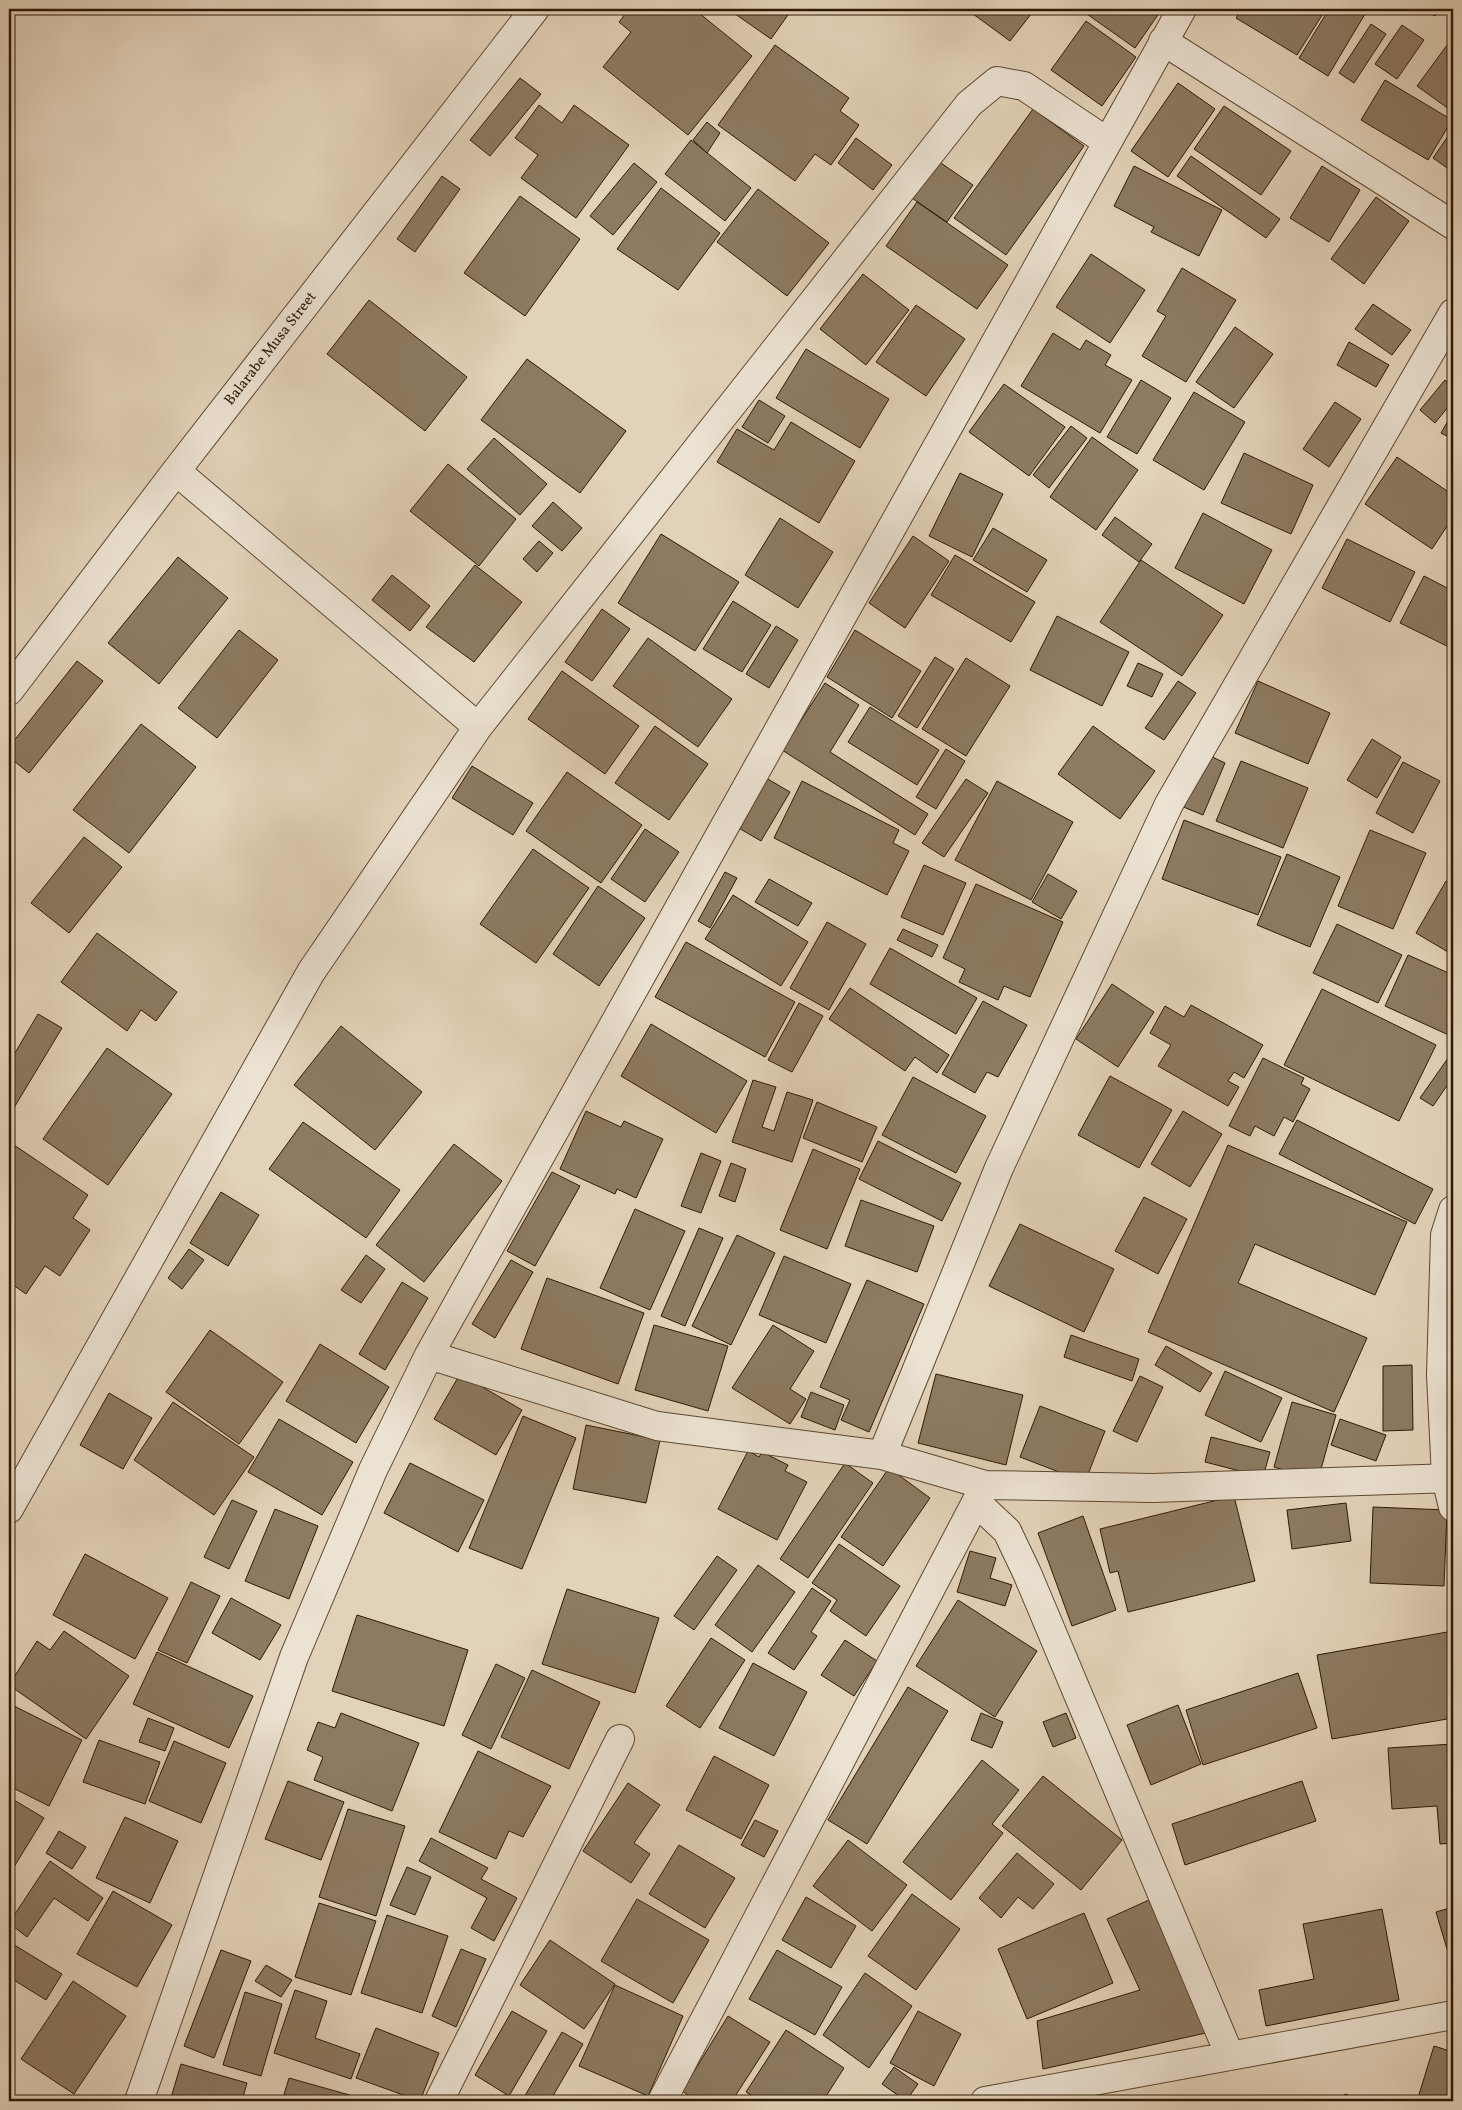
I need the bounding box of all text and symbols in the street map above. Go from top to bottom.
street label: Balarabe Musa Street [220,288,322,410]

